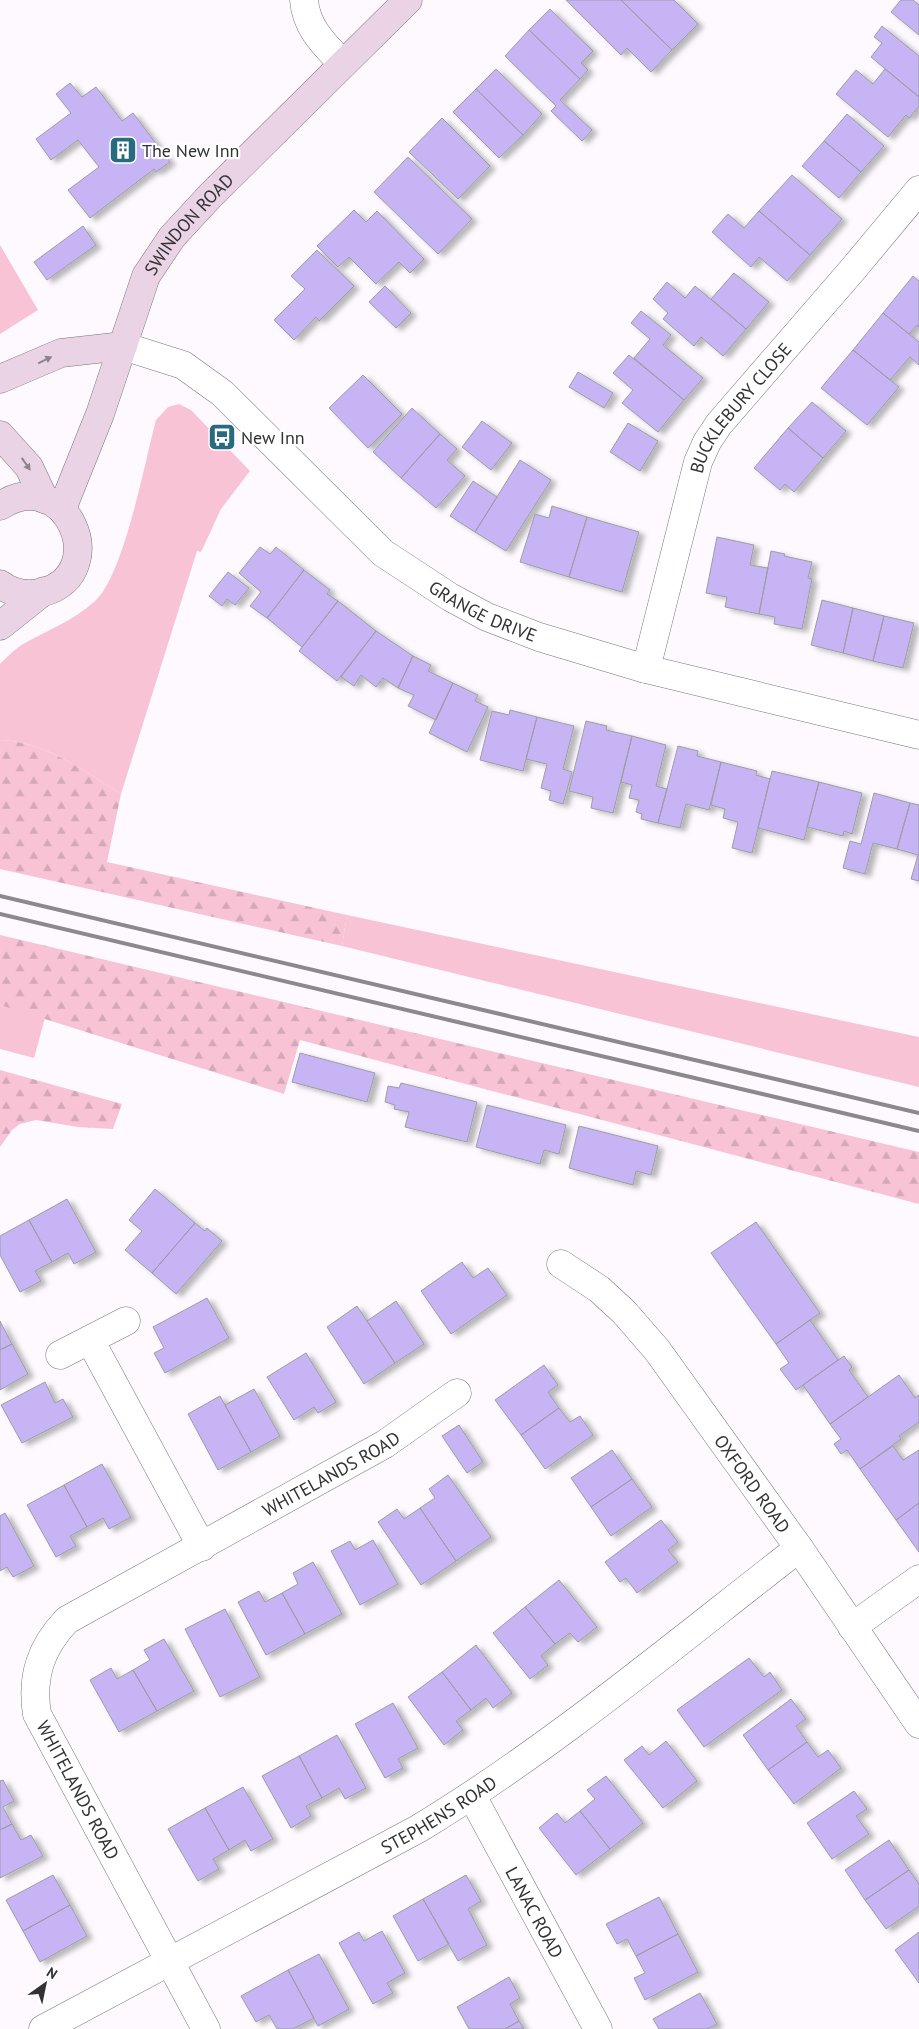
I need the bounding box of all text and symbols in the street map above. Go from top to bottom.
building icon: The New Inn [108,135,138,165]
place label: The New Inn [142,139,239,162]
street label: SWINDON ROAD [138,168,238,279]
street label: BUCKLEBURY CLOSE [684,338,796,475]
one-way arrow [38,356,52,364]
bus stop icon: New Inn [207,422,237,452]
place label: New Inn [241,426,305,449]
one-way arrow [21,457,31,471]
street label: GRANGE DRIVE [425,575,540,647]
street label: WHITELANDS ROAD [258,1426,404,1521]
street label: OXFORD ROAD [710,1430,796,1537]
street label: WHITELANDS ROAD [32,1717,124,1863]
street label: STEPHENS ROAD [377,1770,501,1858]
street label: LANAC ROAD [501,1862,569,1962]
north arrow [20,1959,70,2009]
text: N [43,1963,61,1983]

